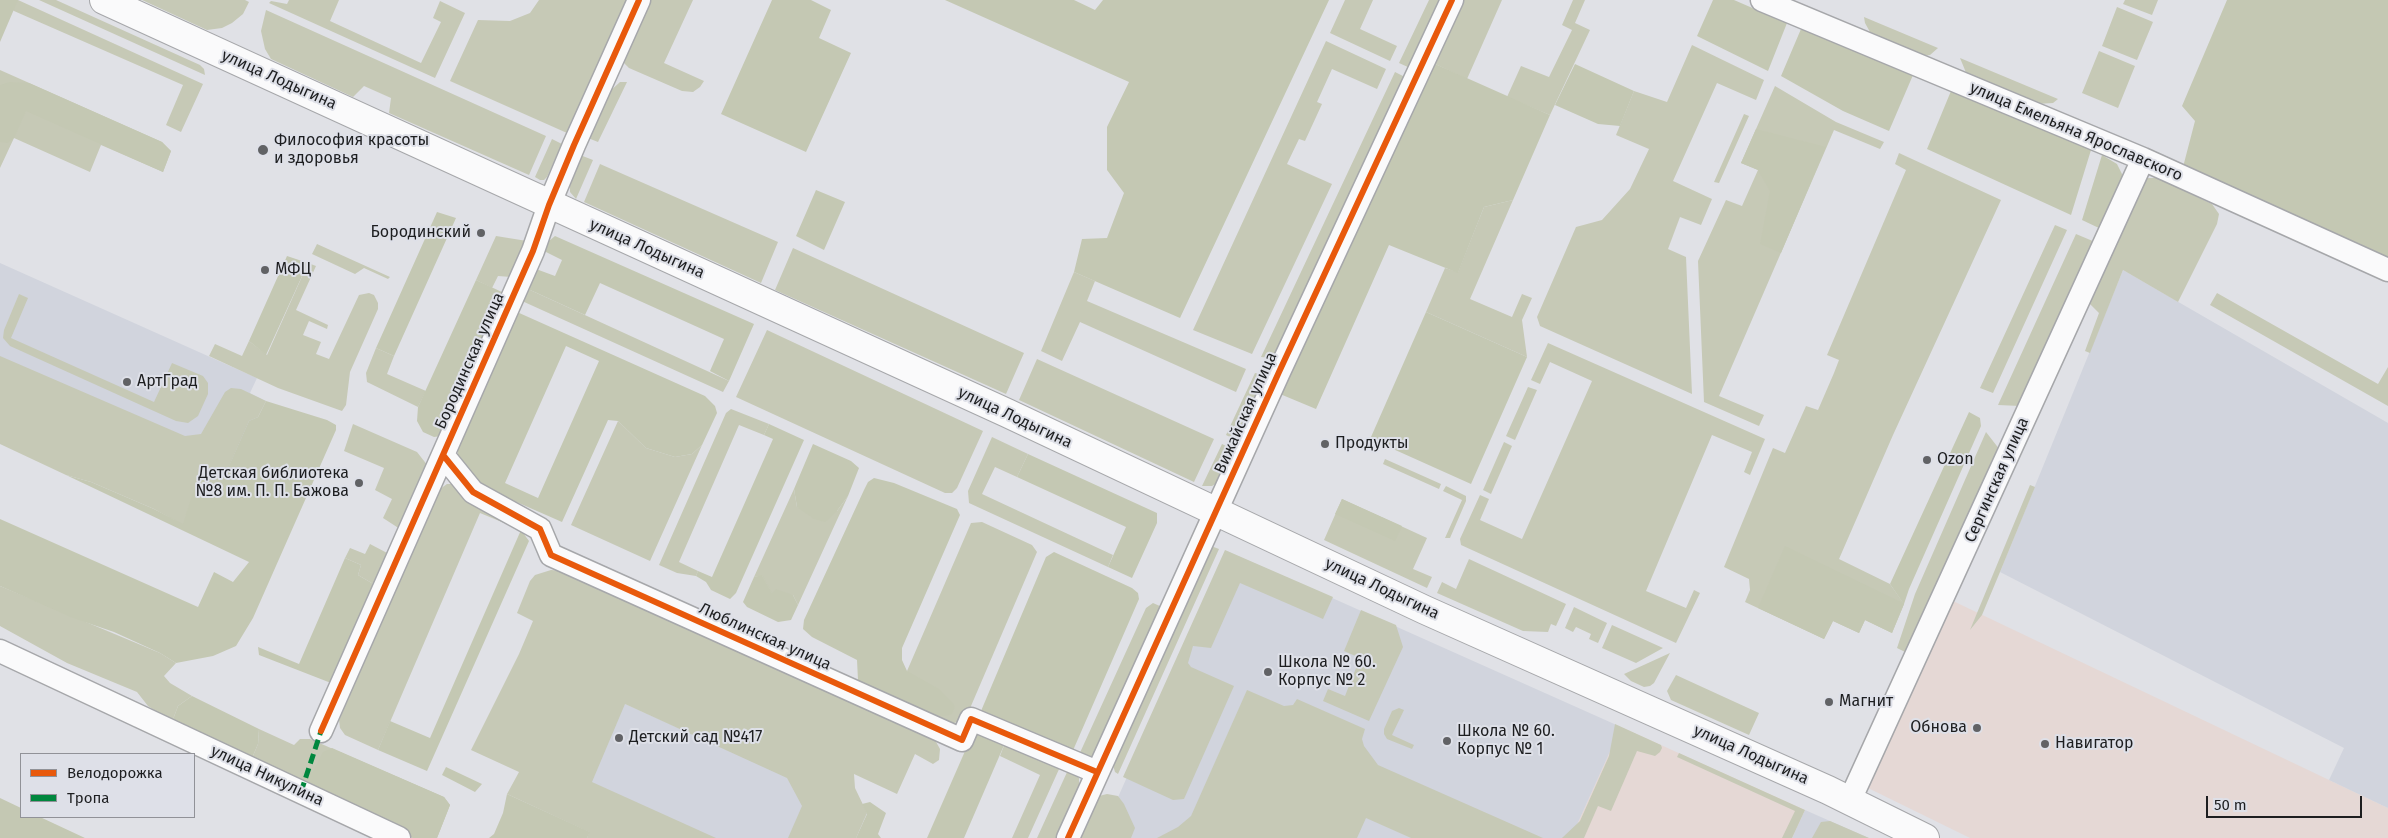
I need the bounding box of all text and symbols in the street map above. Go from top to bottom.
street label: улица Лодыгина [219,46,339,114]
street label: улица Емельяна Ярославского [1967,78,2185,186]
place label: Философия красоты и здоровья [274,131,429,169]
marker: Философия красоты и здоровья [256,143,270,157]
street label: улица Лодыгина [587,215,707,283]
place label: Бородинский [371,223,471,243]
marker: Бородинский [475,227,487,239]
place label: МФЦ [275,260,311,280]
marker: МФЦ [259,264,271,276]
street label: Бородинская улица [431,290,509,432]
street label: Вижайская улица [1211,349,1281,477]
place label: АртГрад [137,372,198,392]
marker: АртГрад [121,376,133,388]
street label: улица Лодыгина [955,383,1075,453]
street label: Сергинская улица [1961,414,2033,546]
place label: Продукты [1335,434,1409,454]
marker: Продукты [1319,438,1331,450]
place label: Ozon [1937,450,1974,470]
marker: Ozon [1921,454,1933,466]
place label: Детская библиотека №8 им. П. П. Бажова [196,464,349,502]
marker: Детская библиотека №8 им. П. П. Бажова [353,477,365,489]
street label: улица Лодыгина [1322,554,1442,624]
street label: Люблинская улица [696,599,834,675]
place label: Школа № 60. Корпус № 2 [1278,653,1376,691]
marker: Школа № 60. Корпус № 2 [1262,666,1274,678]
place label: Магнит [1839,692,1893,712]
marker: Магнит [1823,696,1835,708]
place label: Обнова [1910,718,1967,738]
street label: улица Лодыгина [1691,721,1811,789]
place label: Школа № 60. Корпус № 1 [1457,722,1555,760]
marker: Обнова [1971,722,1983,734]
place label: Детский сад №417 [629,728,762,748]
marker: Детский сад №417 [613,732,625,744]
place label: Навигатор [2055,734,2133,754]
marker: Школа № 60. Корпус № 1 [1441,735,1453,747]
marker: Навигатор [2039,738,2051,750]
street label: улица Никулина [208,741,326,811]
legend [20,753,195,818]
text: Велодорожка [67,764,163,782]
scale bar [2208,786,2364,818]
text: Тропа [67,789,109,807]
text: 50 m [2214,796,2247,814]

